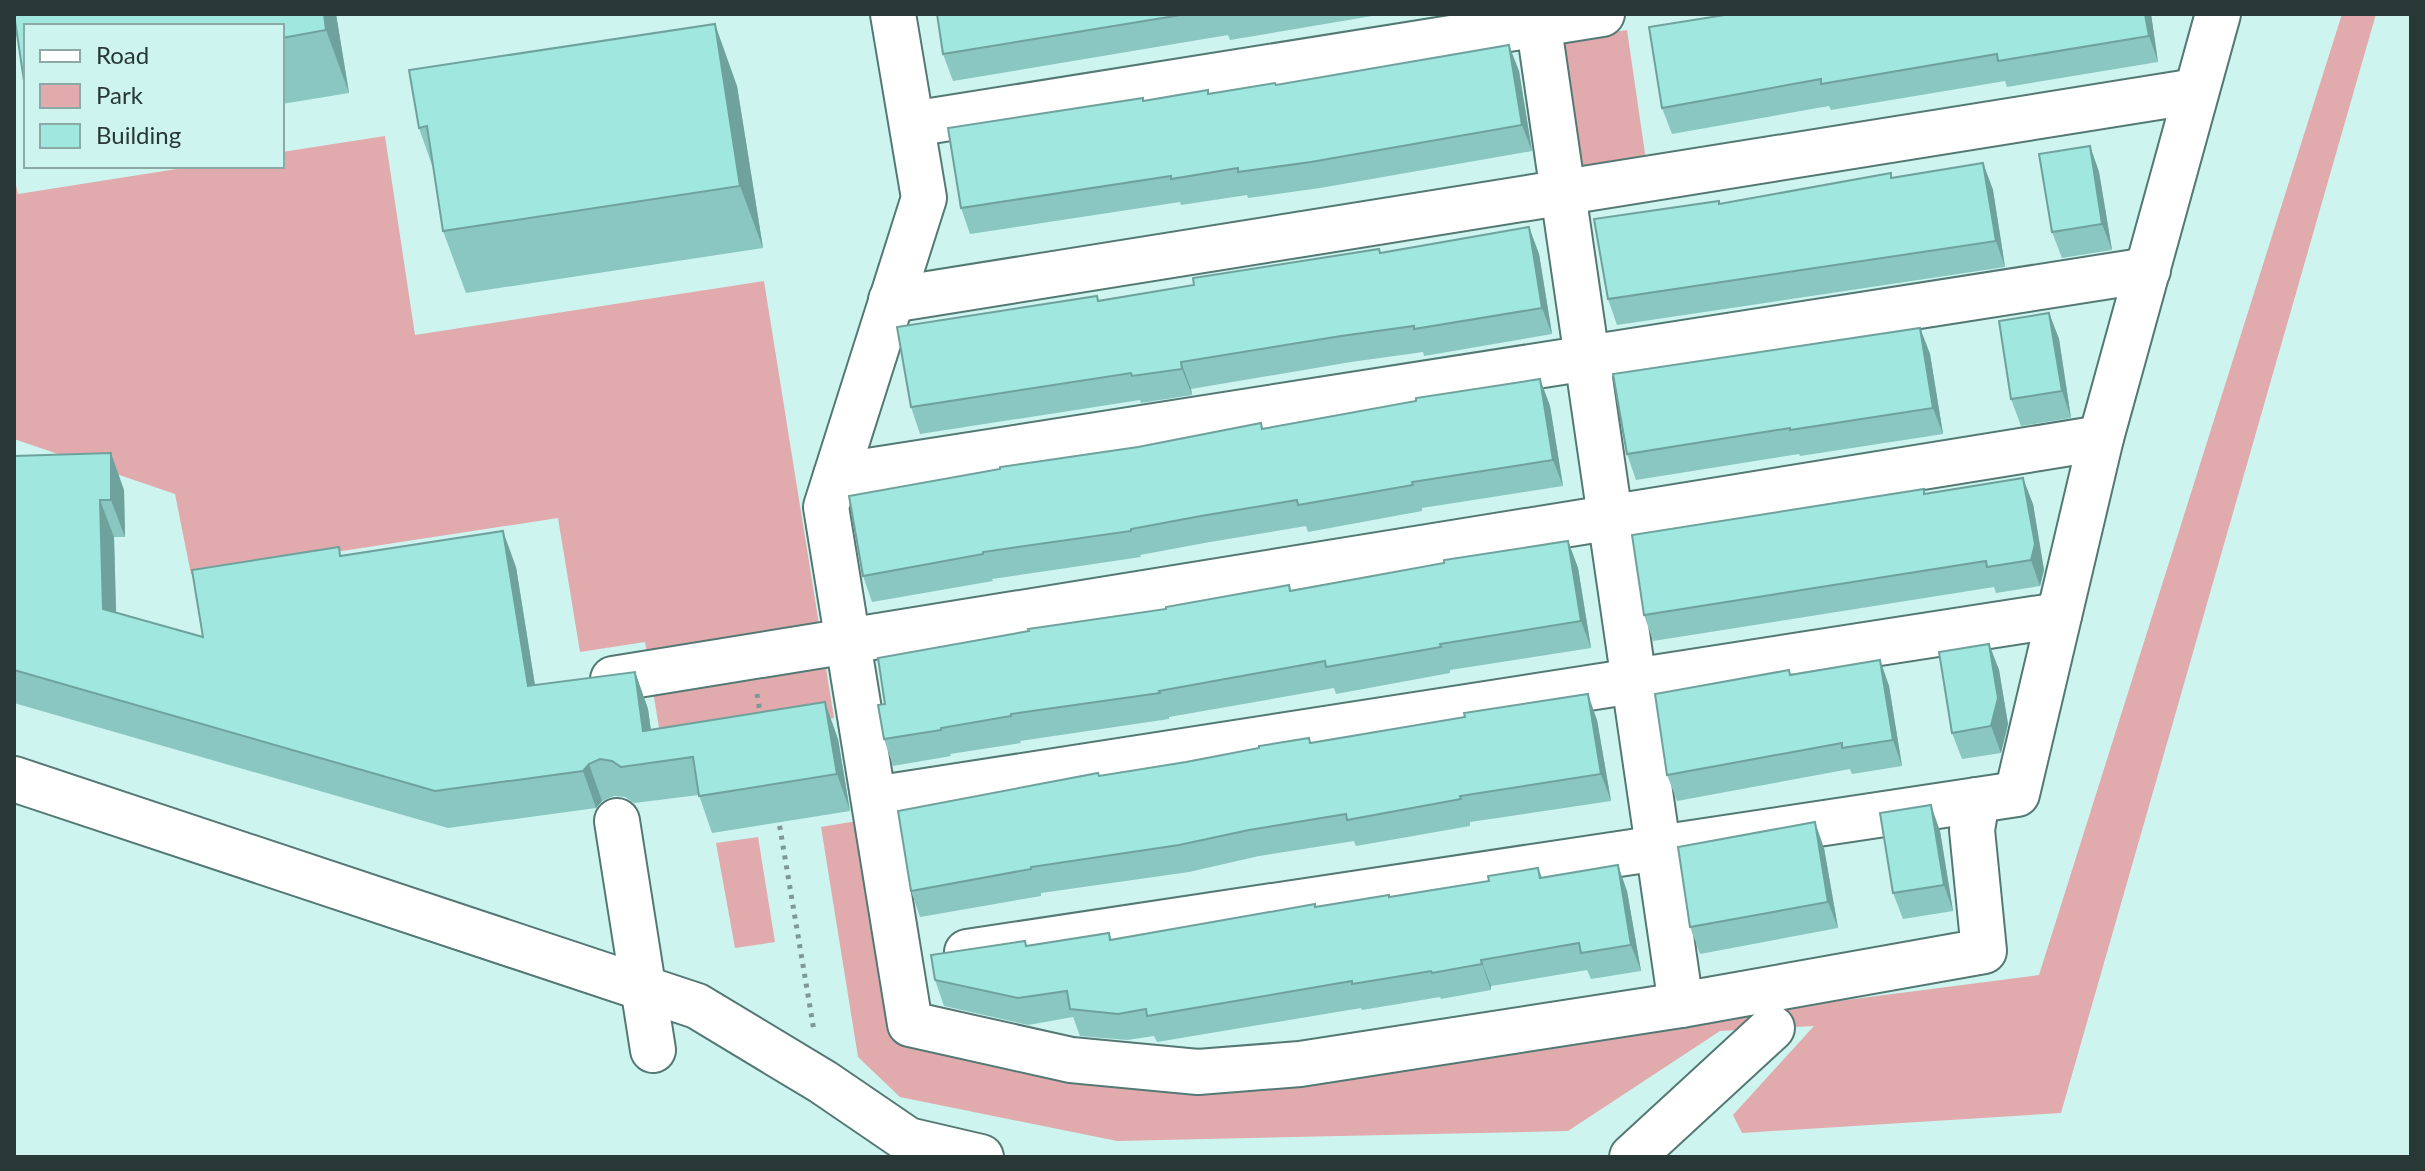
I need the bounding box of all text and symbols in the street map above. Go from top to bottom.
legend [24,24,284,168]
text: Road [96,40,149,69]
text: Park [96,80,144,109]
text: Building [96,120,181,149]

